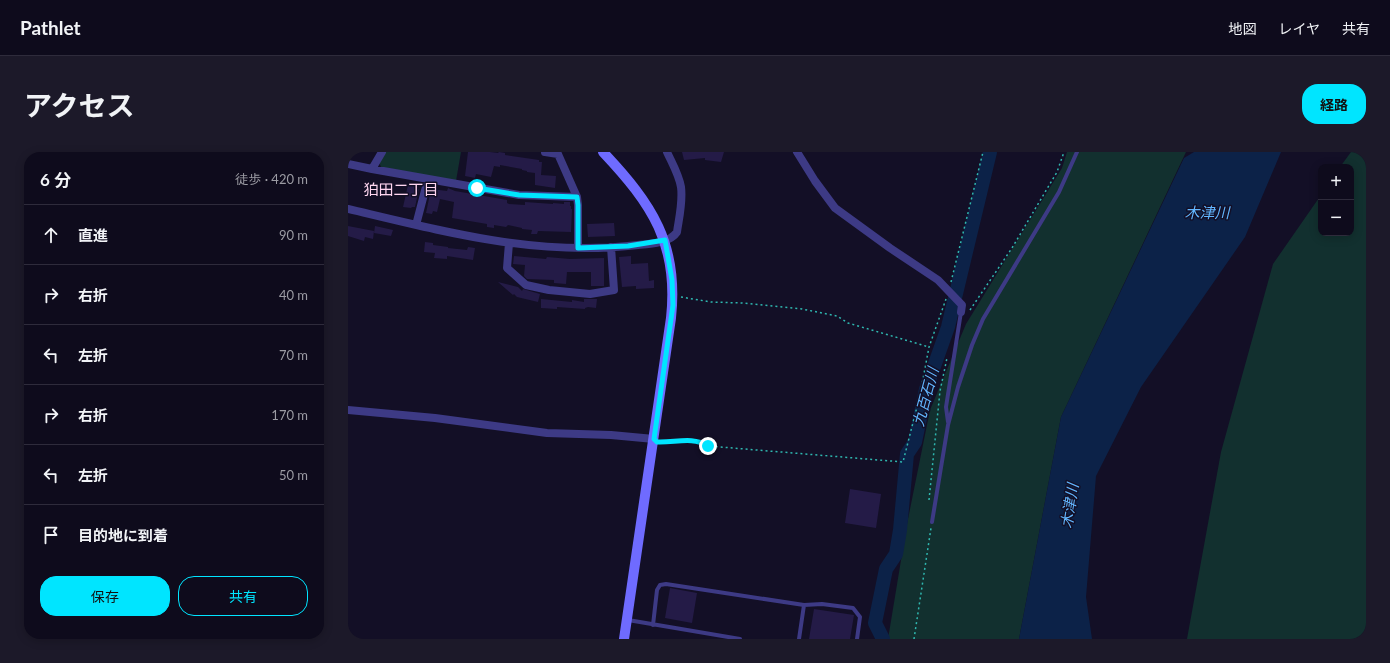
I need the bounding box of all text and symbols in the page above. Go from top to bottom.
text: Pathlet [20,16,81,39]
text: 地図 [1228,20,1256,37]
text: レイヤ [1278,20,1320,37]
text: 共有 [1342,20,1370,37]
button: 経路 [1302,84,1366,124]
text: アクセス [24,88,135,122]
map controls [1318,164,1354,236]
button: + [1318,164,1354,200]
text: 6 分 [40,169,71,190]
text: 徒歩 · 420 m [235,171,308,187]
route start [468,179,486,197]
district label: 狛田二丁目 [363,180,439,198]
button: − [1318,200,1354,236]
water label: 木津川 [1184,203,1231,221]
icon: ahead [40,224,62,246]
text: 直進 [78,226,108,244]
text: 90 m [279,227,308,243]
icon: right [40,284,62,306]
text: 右折 [78,286,108,304]
text: 40 m [279,287,308,303]
icon: left [40,344,62,366]
text: 左折 [78,346,108,364]
text: 70 m [279,347,308,363]
water label: 九百石川 [909,364,942,428]
icon: right [40,404,62,426]
text: 右折 [78,406,108,424]
text: 170 m [271,407,308,423]
route end [699,437,717,455]
icon: left [40,464,62,486]
text: 左折 [78,466,108,484]
text: 50 m [279,467,308,483]
water label: 木津川 [1057,480,1082,529]
icon: arrive [40,524,62,546]
text: 目的地に到着 [78,526,168,544]
button: 保存 [40,576,170,616]
button: 共有 [178,576,308,616]

